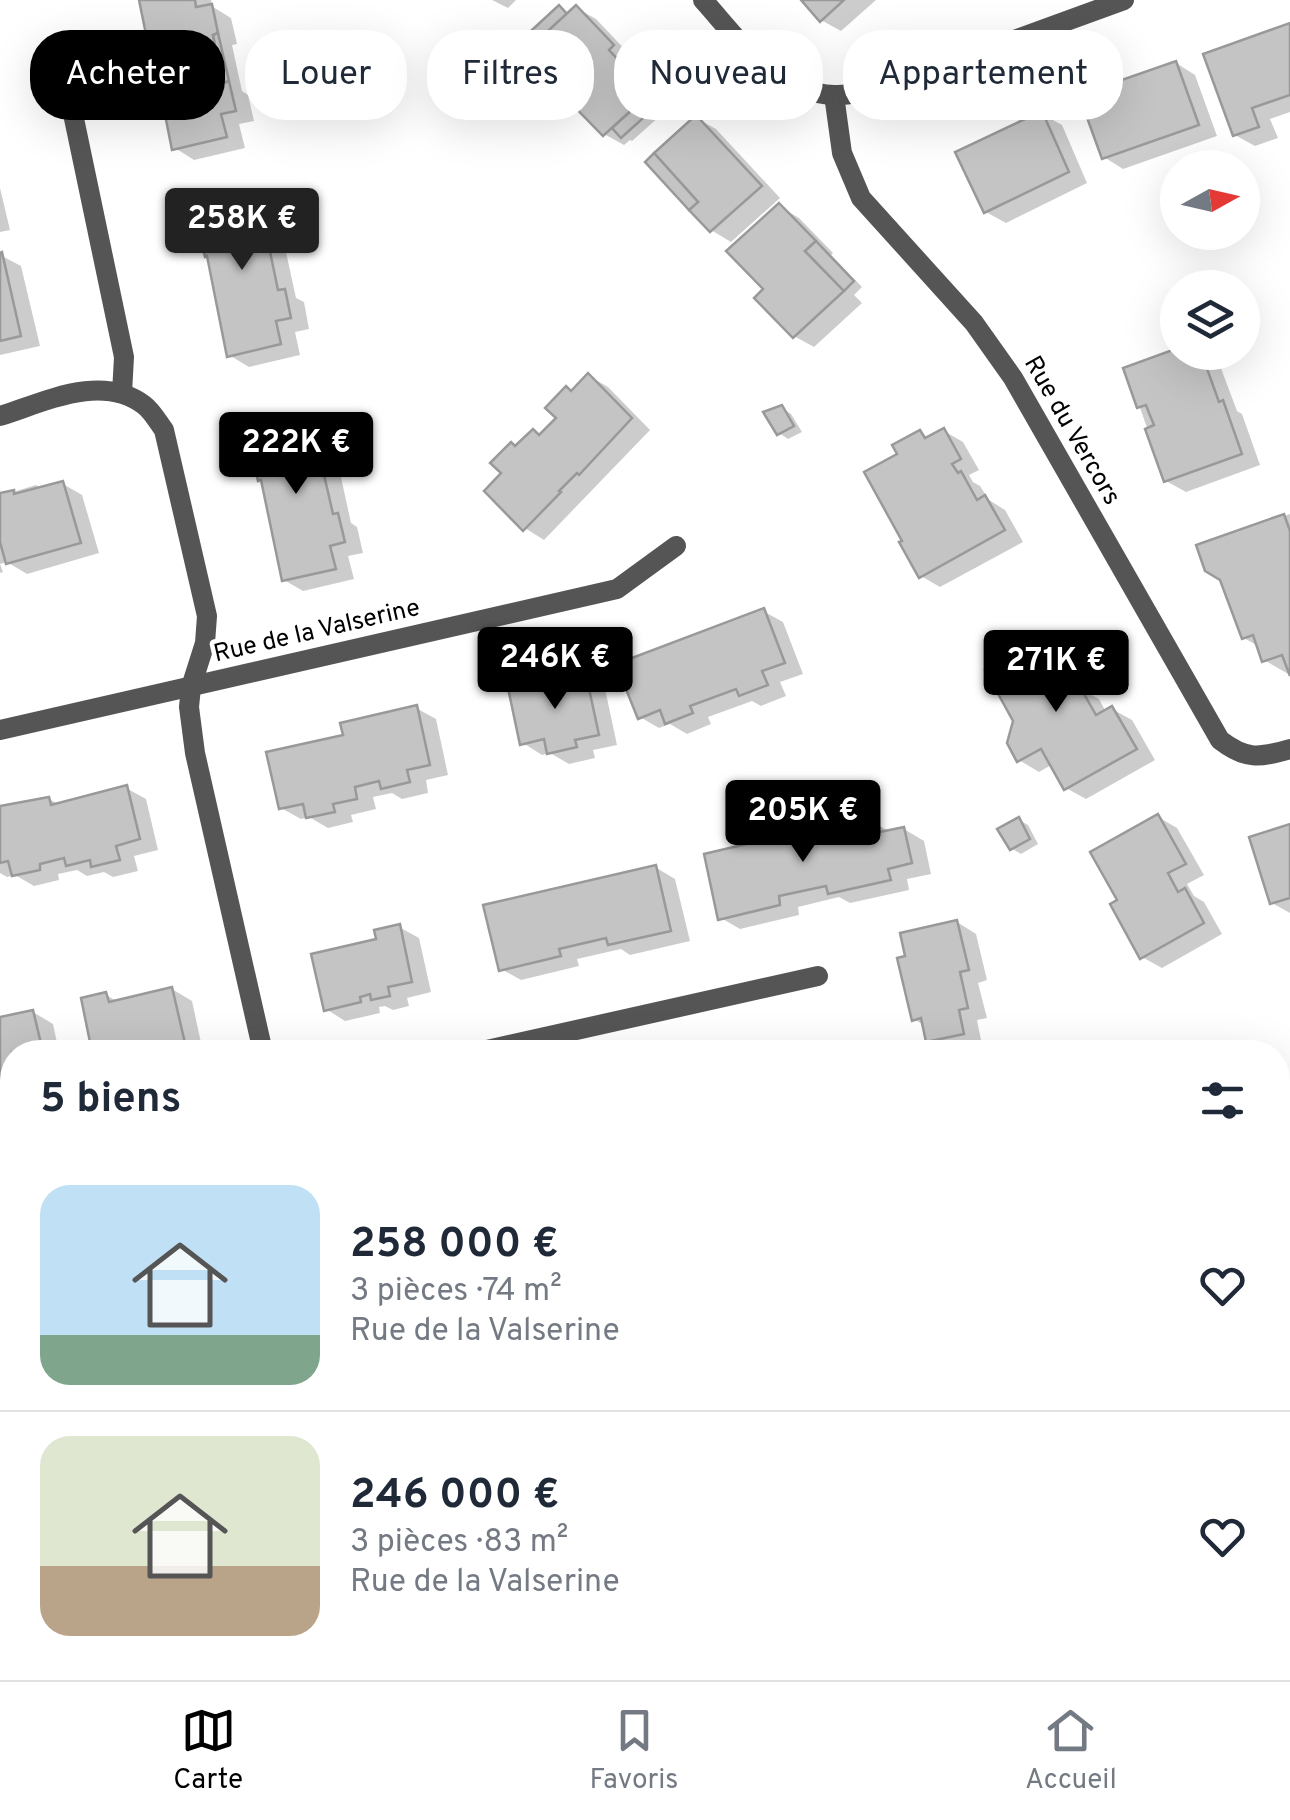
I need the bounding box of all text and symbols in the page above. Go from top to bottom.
chip: Acheter [30,30,225,120]
chip: Louer [245,30,407,120]
chip: Filtres [427,30,594,120]
chip: Nouveau [614,30,823,120]
chip: Appartement [843,30,1123,120]
north arrow [1160,150,1260,250]
map controls [1160,150,1260,370]
pin: 258K € [161,188,323,273]
text: 258K € [187,200,297,240]
button: layers [1160,270,1260,370]
street label: Rue du Vercors [1015,351,1127,511]
pin: 222K € [215,412,377,497]
text: 222K € [241,424,351,464]
street label: Rue de la Valserine [211,593,423,671]
pin: 246K € [474,627,636,712]
pin: 271K € [975,630,1137,715]
text: 246K € [500,639,610,679]
text: 271K € [1006,642,1106,682]
pin: 205K € [722,780,884,865]
text: 205K € [747,792,859,832]
icon: filters [1195,1073,1250,1128]
text: 5 biens [40,1074,181,1127]
text: 258 000 € [350,1219,559,1272]
icon: home [120,1225,240,1345]
icon: heart [1195,1258,1250,1313]
text: 3 pièces · 74 m² [350,1272,562,1312]
text: Rue de la Valserine [350,1312,620,1352]
text: 246 000 € [350,1470,559,1523]
icon: home [120,1476,240,1596]
icon: heart [1195,1509,1250,1564]
text: 3 pièces · 83 m² [350,1523,568,1563]
text: Rue de la Valserine [350,1563,620,1603]
tab: Carte [173,1703,243,1799]
tab: Favoris [590,1703,678,1799]
tab: Accueil [1025,1703,1117,1799]

